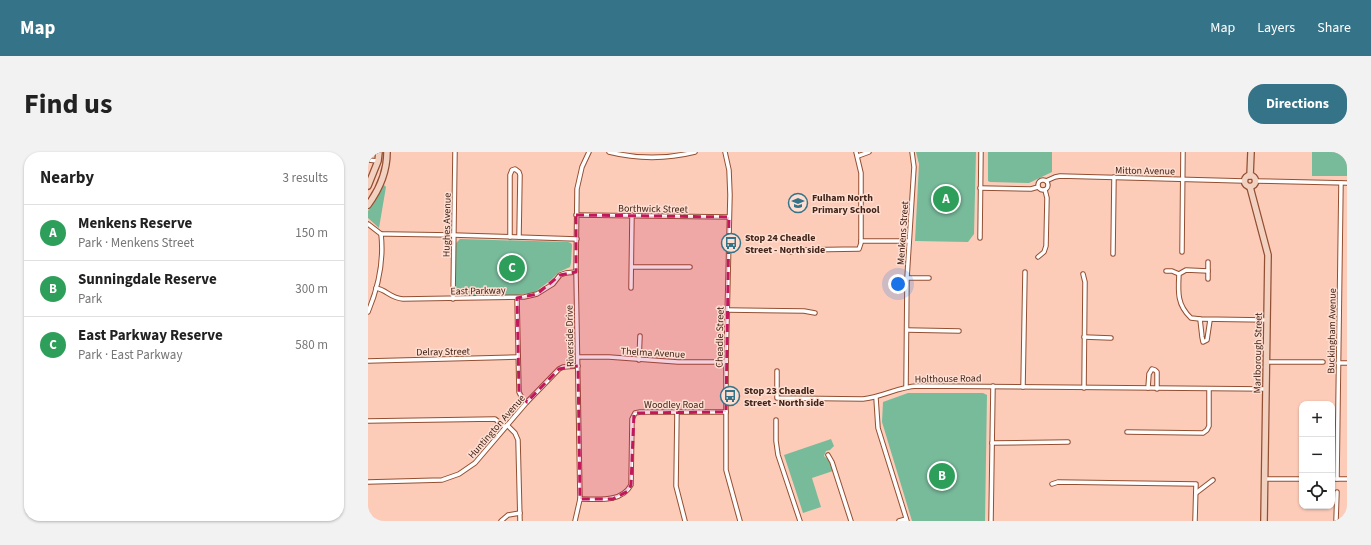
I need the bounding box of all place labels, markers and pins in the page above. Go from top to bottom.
pin: A [933,184,959,214]
place label: Fulham North Primary School [812,191,880,217]
school or university icon: Fulham North Primary School [787,192,809,214]
place label: Stop 24 Cheadle Street - North side [745,231,825,257]
bus stop icon: Stop 24 Cheadle Street - North side [720,232,742,254]
pin: C [499,253,525,283]
place label: Stop 23 Cheadle Street - North side [744,384,824,410]
bus stop icon: Stop 23 Cheadle Street - North side [719,385,741,407]
pin: B [929,461,955,491]

